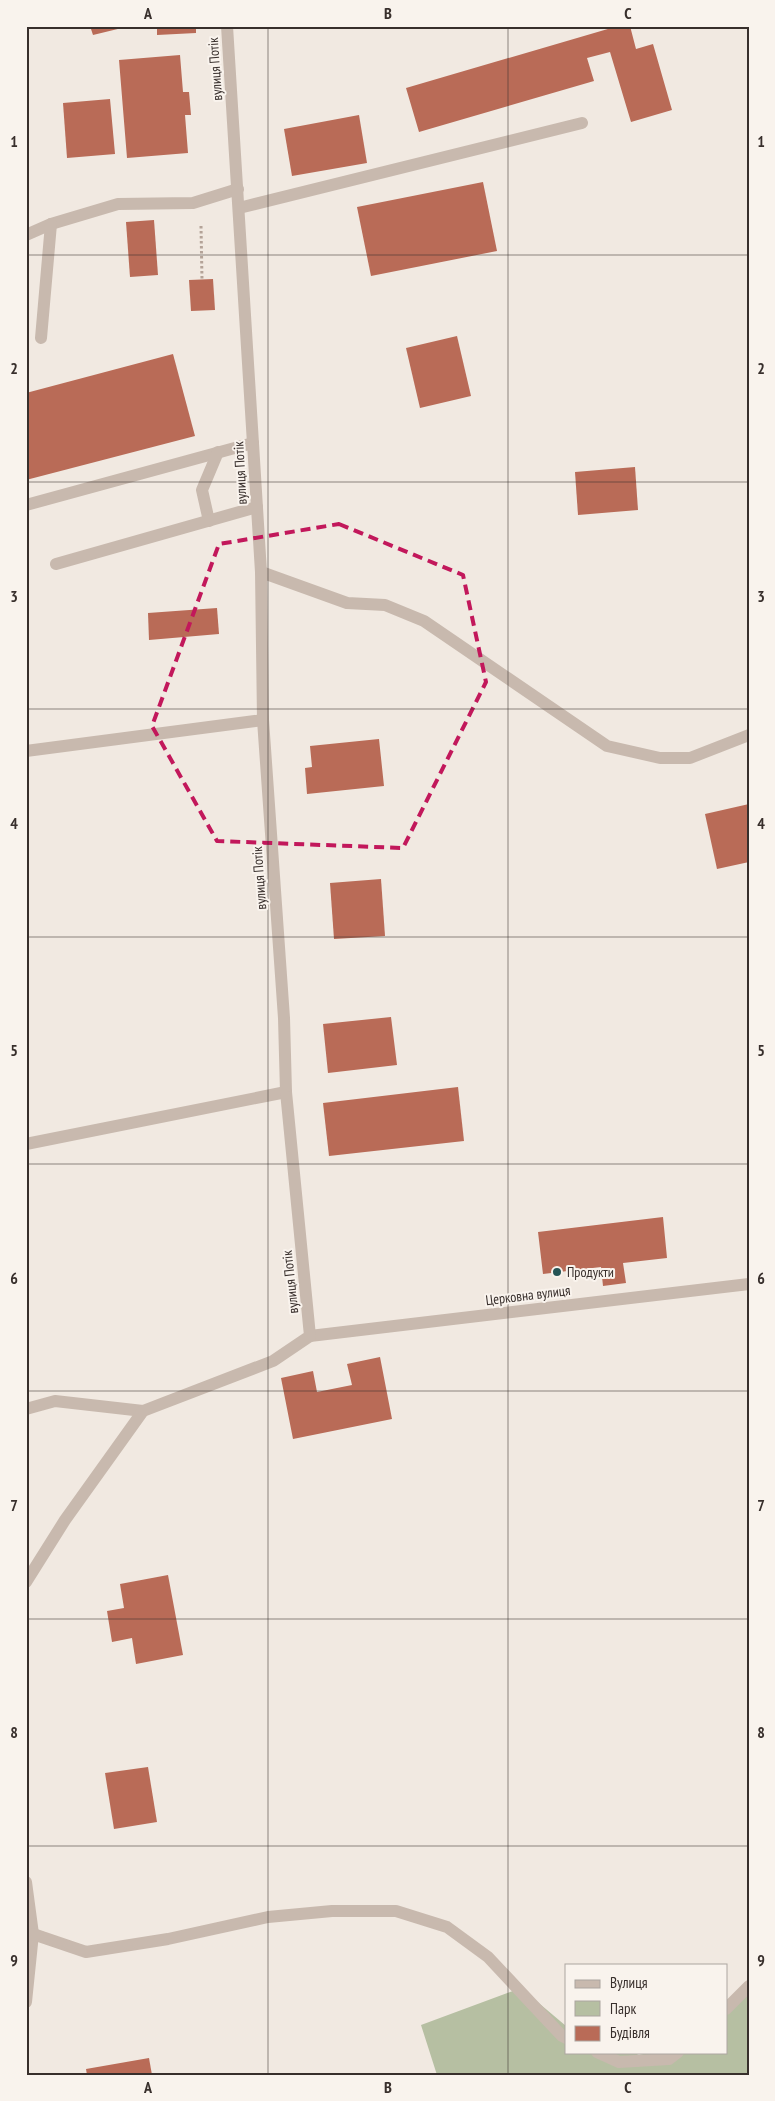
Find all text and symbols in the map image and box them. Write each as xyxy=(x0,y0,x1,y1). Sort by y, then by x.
text: A xyxy=(143,3,153,23)
text: B xyxy=(384,3,392,23)
text: C xyxy=(624,3,632,23)
street label: вулиця Потік xyxy=(204,36,226,101)
text: 1 xyxy=(10,131,18,151)
text: 1 xyxy=(757,131,765,151)
text: 2 xyxy=(10,358,18,378)
text: 2 xyxy=(757,358,765,378)
street label: вулиця Потік xyxy=(229,440,251,505)
text: 3 xyxy=(10,586,18,606)
text: 3 xyxy=(757,586,765,606)
text: 4 xyxy=(10,813,18,833)
text: 4 xyxy=(757,813,765,833)
street label: вулиця Потік xyxy=(248,845,270,910)
text: 5 xyxy=(10,1040,18,1060)
text: 5 xyxy=(757,1040,765,1060)
street label: вулиця Потік xyxy=(278,1249,302,1314)
place label: Продукти xyxy=(567,1263,614,1281)
marker: Продукти xyxy=(551,1266,563,1278)
text: 6 xyxy=(10,1268,18,1288)
text: 6 xyxy=(757,1268,765,1288)
street label: Церковна вулиця xyxy=(485,1281,571,1309)
text: 7 xyxy=(10,1495,18,1515)
text: 7 xyxy=(757,1495,765,1515)
text: 8 xyxy=(10,1722,18,1742)
text: 8 xyxy=(757,1722,765,1742)
text: 9 xyxy=(10,1950,18,1970)
text: 9 xyxy=(757,1950,765,1970)
legend xyxy=(565,1964,728,2054)
text: Вулиця xyxy=(610,1973,648,1992)
text: Парк xyxy=(610,1999,636,2018)
text: Будівля xyxy=(610,2023,650,2042)
text: A xyxy=(143,2077,153,2097)
text: B xyxy=(384,2077,392,2097)
text: C xyxy=(624,2077,632,2097)

